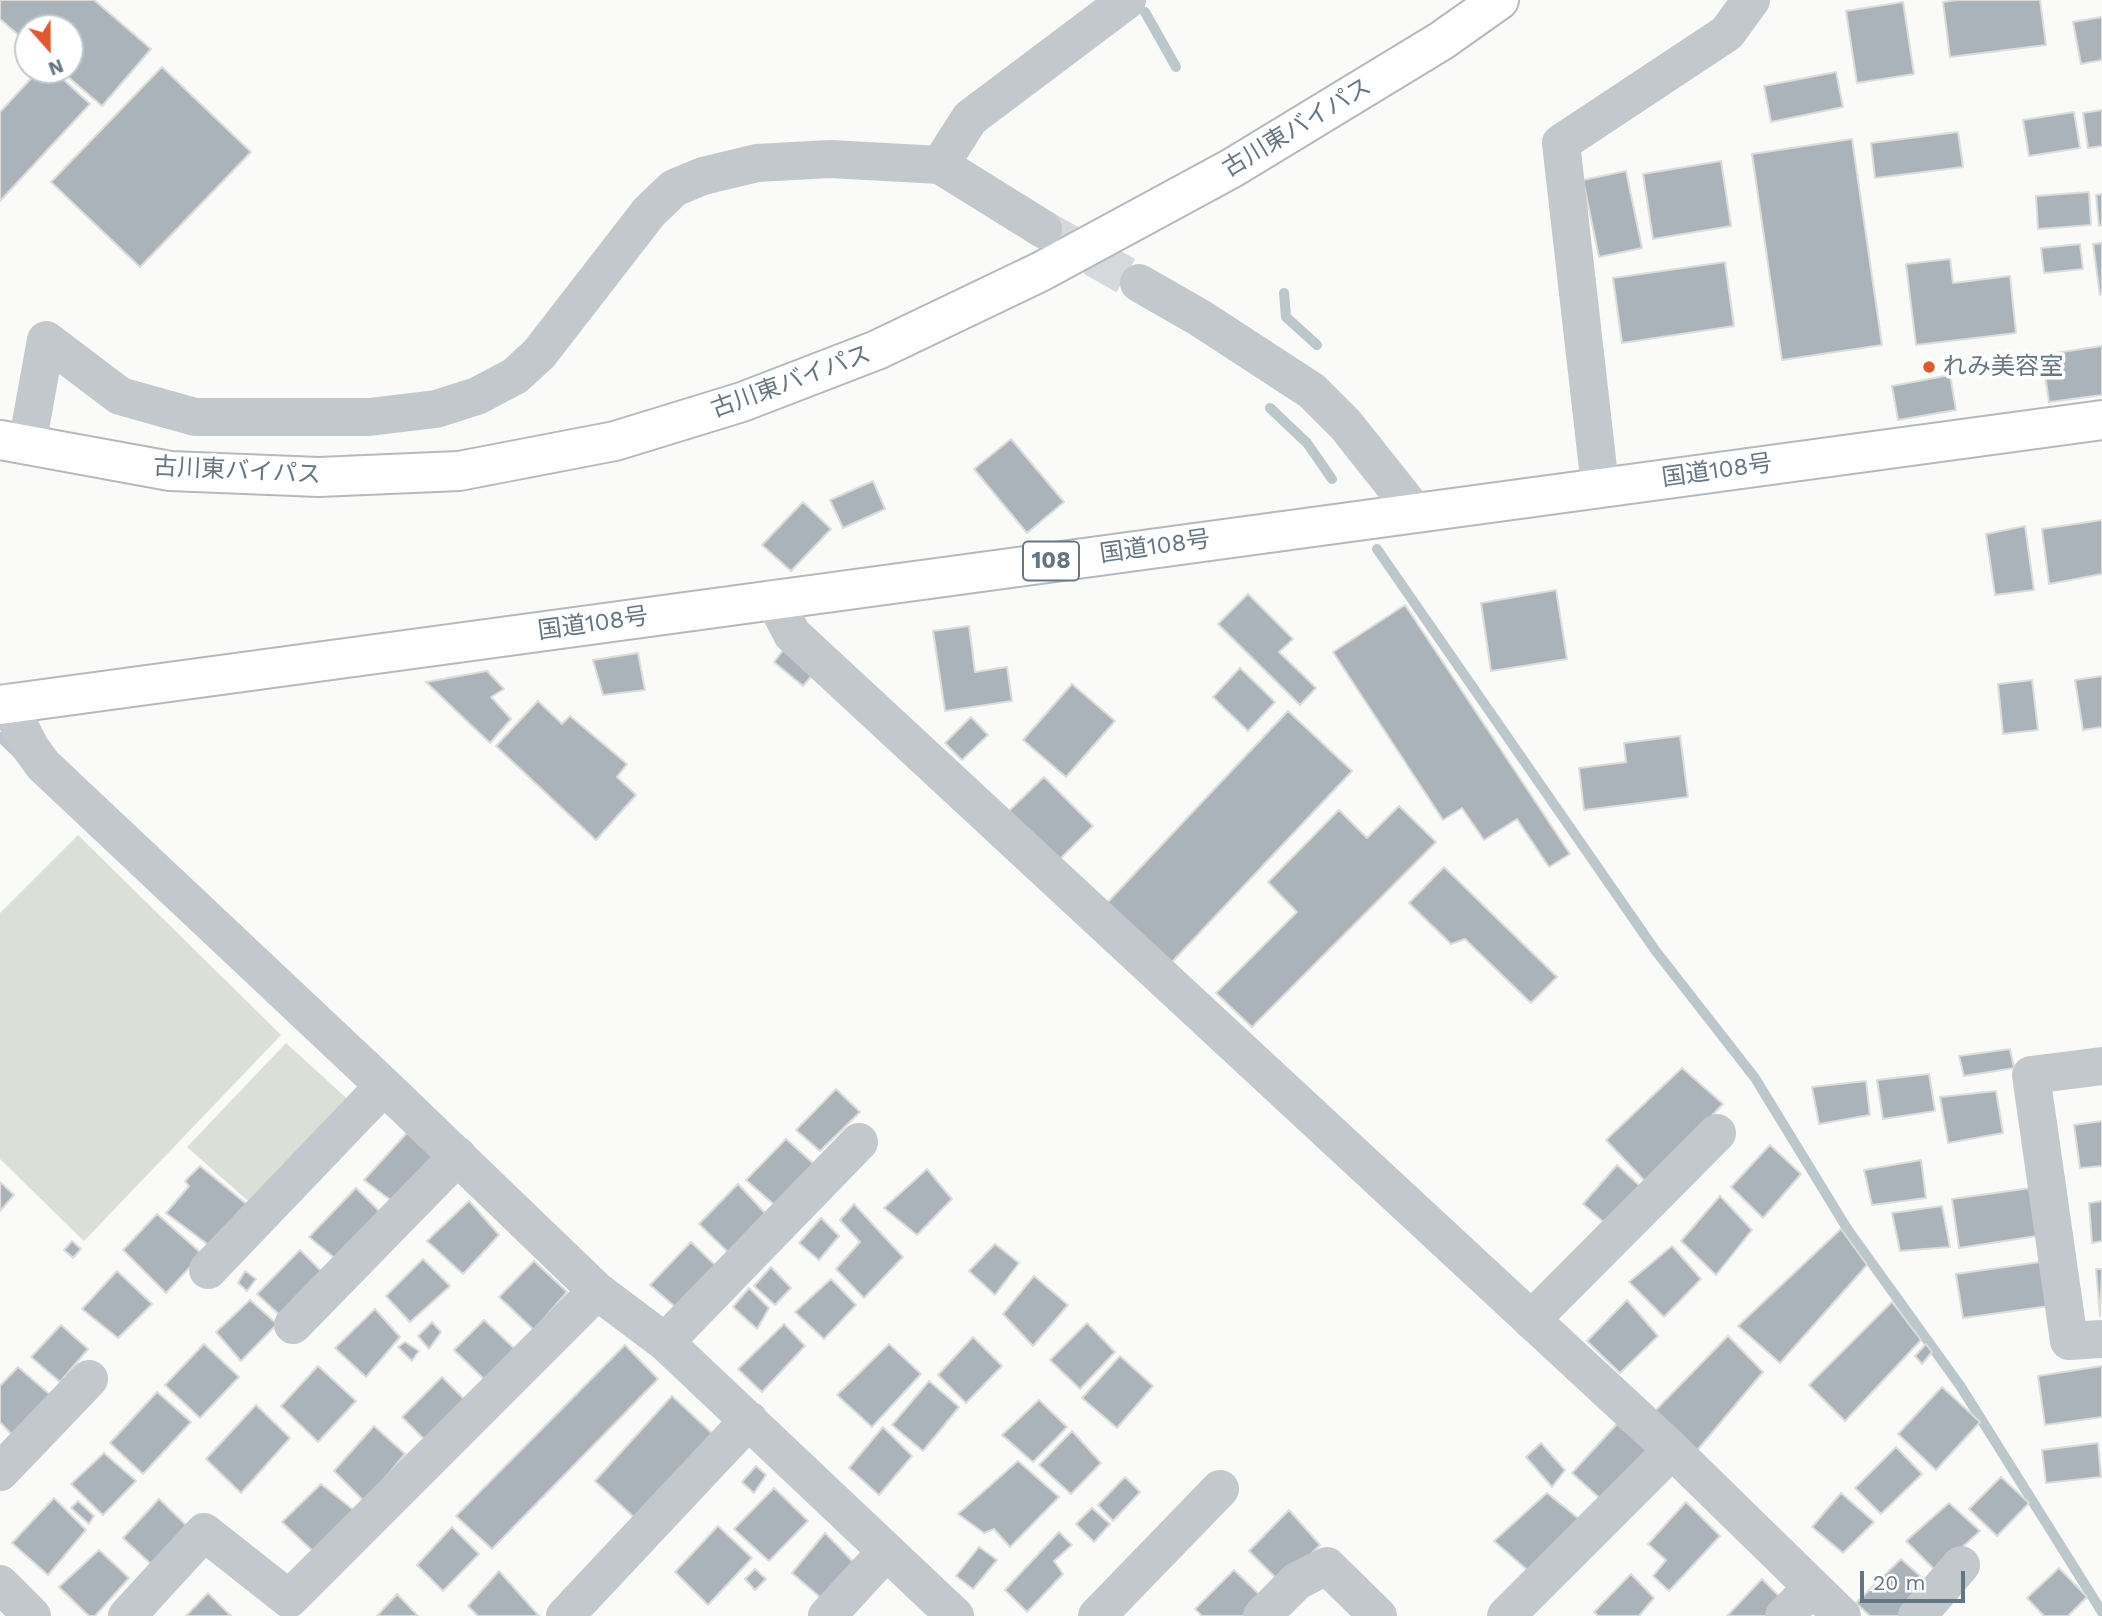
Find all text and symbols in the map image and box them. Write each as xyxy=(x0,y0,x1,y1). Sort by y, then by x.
north arrow xyxy=(14,14,84,84)
text: N xyxy=(45,54,67,80)
street label: 古川東バイパス xyxy=(1218,72,1376,184)
street label: 古川東バイパス xyxy=(707,340,875,424)
place label: れみ美容室 xyxy=(1943,353,2063,381)
marker: れみ美容室 xyxy=(1921,359,1937,375)
street label: 国道108号 xyxy=(1660,449,1774,493)
street label: 古川東バイパス xyxy=(152,452,322,490)
street label: 国道108号 xyxy=(1098,525,1212,569)
road number: 108 xyxy=(1023,541,1079,580)
street label: 国道108号 xyxy=(536,602,650,646)
scale bar xyxy=(1864,1556,1969,1600)
text: 20 m xyxy=(1873,1570,1925,1595)

